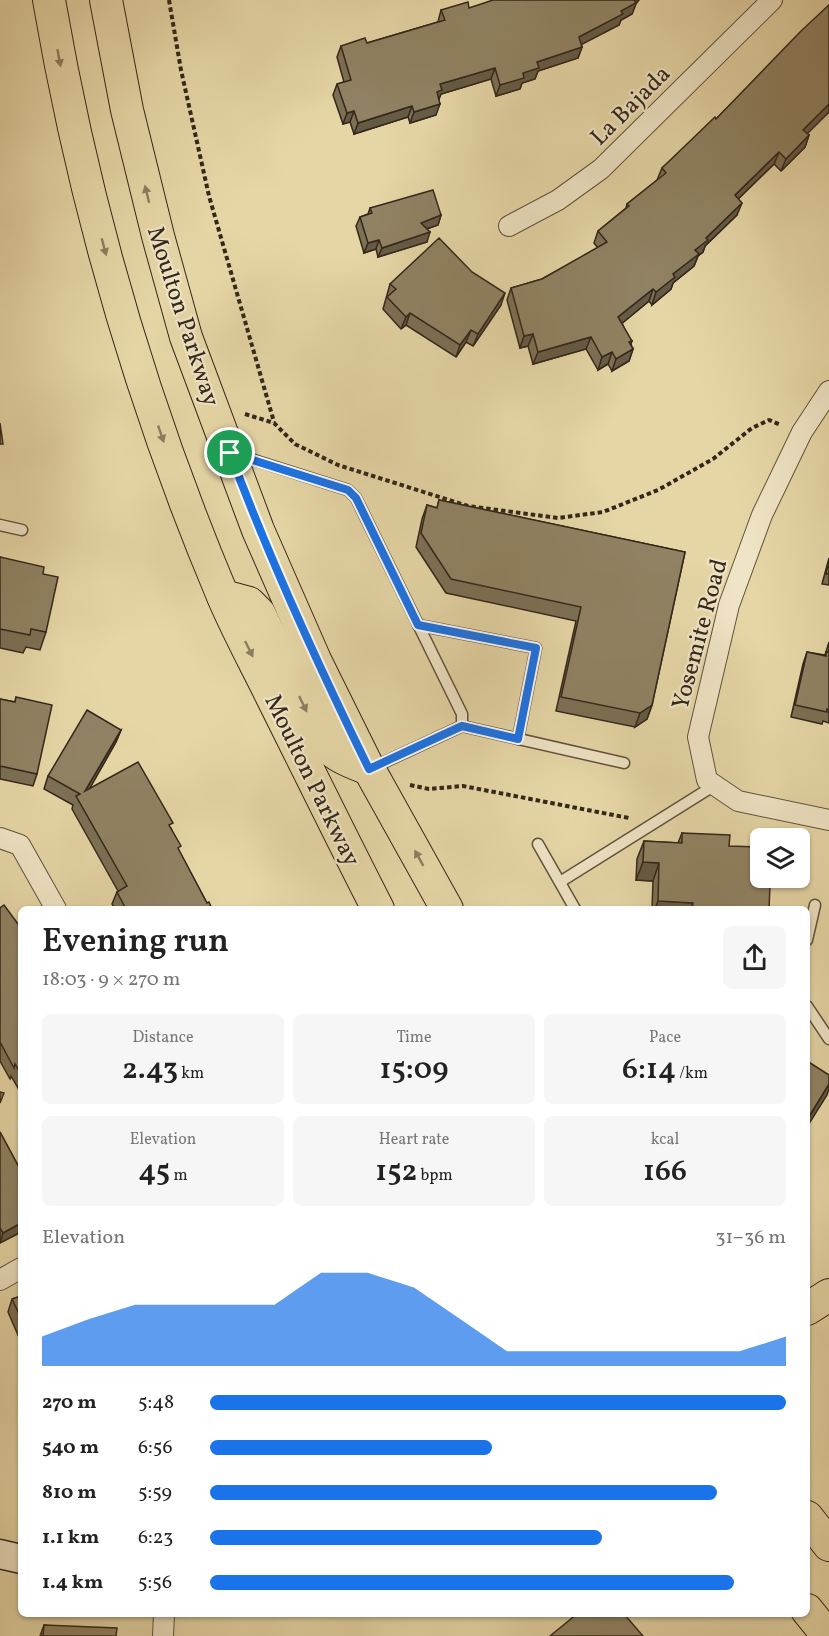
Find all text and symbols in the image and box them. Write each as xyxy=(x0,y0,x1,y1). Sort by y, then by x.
one-way arrow xyxy=(55,48,64,67)
street label: La Bajada xyxy=(584,59,679,154)
one-way arrow xyxy=(142,184,152,203)
street label: Moulton Parkway xyxy=(137,222,227,411)
one-way arrow xyxy=(99,238,109,257)
one-way arrow xyxy=(157,425,166,443)
pin xyxy=(204,427,255,478)
icon: arrive xyxy=(213,436,246,469)
street label: Yosemite Road xyxy=(665,556,737,713)
one-way arrow xyxy=(244,640,253,657)
street label: Moulton Parkway xyxy=(255,689,368,872)
one-way arrow xyxy=(298,696,307,713)
map controls xyxy=(750,828,810,888)
button: layers xyxy=(750,828,810,888)
one-way arrow xyxy=(414,849,424,866)
text: Evening run xyxy=(42,920,229,966)
button: share xyxy=(723,926,786,989)
text: 18:03 · 9 × 270 m xyxy=(42,966,181,994)
text: Distance xyxy=(132,1027,194,1049)
text: Time xyxy=(396,1027,432,1049)
text: Pace xyxy=(649,1027,681,1049)
text: 2.43 xyxy=(122,1049,178,1091)
text: 15:09 xyxy=(380,1049,448,1091)
text: 6:14 xyxy=(622,1049,676,1091)
text: km xyxy=(178,1063,204,1085)
text: /km xyxy=(676,1063,708,1085)
text: Elevation xyxy=(130,1129,196,1151)
text: Heart rate xyxy=(379,1129,449,1151)
text: kcal xyxy=(651,1129,679,1151)
text: 45 xyxy=(138,1151,170,1193)
text: 152 xyxy=(375,1151,417,1193)
text: 166 xyxy=(643,1151,687,1193)
text: m xyxy=(170,1165,188,1187)
text: bpm xyxy=(417,1165,453,1187)
text: Elevation xyxy=(42,1224,125,1252)
text: 31–36 m xyxy=(715,1224,786,1252)
text: 270 m xyxy=(42,1389,97,1417)
text: 5:48 xyxy=(138,1389,174,1417)
text: 540 m xyxy=(42,1434,99,1462)
text: 6:56 xyxy=(138,1434,173,1462)
text: 810 m xyxy=(42,1479,97,1507)
text: 5:59 xyxy=(138,1479,172,1507)
text: 1.1 km xyxy=(42,1524,99,1552)
text: 6:23 xyxy=(138,1524,173,1552)
text: 1.4 km xyxy=(42,1569,103,1597)
text: 5:56 xyxy=(138,1569,172,1597)

